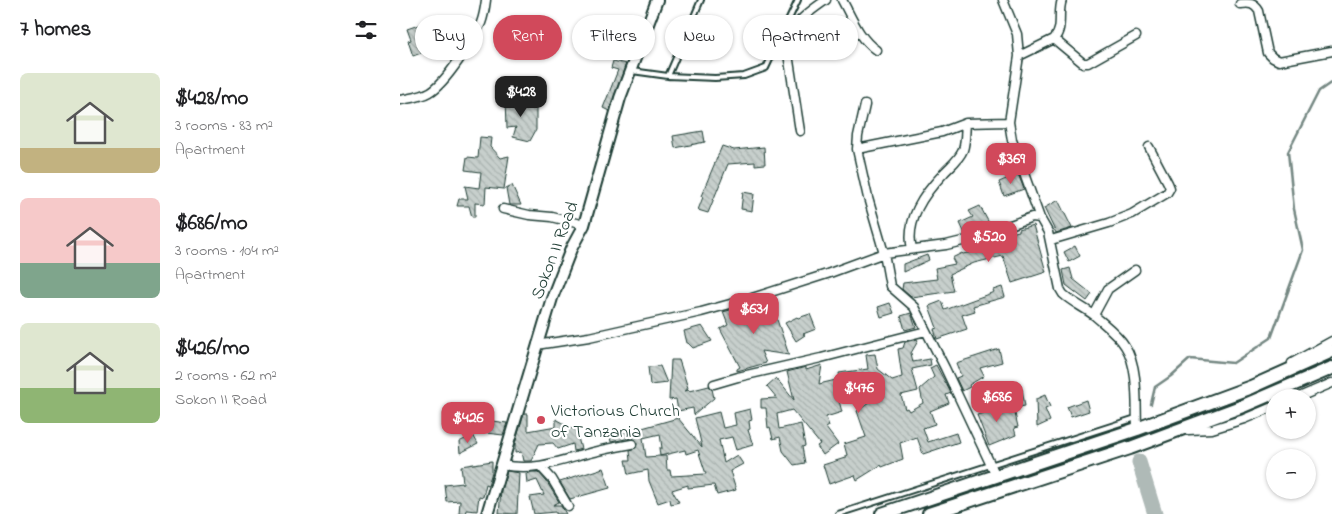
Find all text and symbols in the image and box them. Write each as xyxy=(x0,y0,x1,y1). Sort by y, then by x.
text: 7 homes xyxy=(20,15,91,45)
chip: Buy xyxy=(415,15,483,60)
chip: Rent xyxy=(493,15,562,60)
chip: Filters xyxy=(572,15,655,60)
chip: New xyxy=(665,15,733,60)
chip: Apartment xyxy=(743,15,858,60)
icon: filters xyxy=(352,16,380,44)
pin: $428 xyxy=(491,76,551,118)
text: $428 xyxy=(506,80,536,104)
text: $428/mo xyxy=(175,84,248,114)
icon: home xyxy=(60,93,120,153)
text: 3 rooms · 83 m² xyxy=(175,114,273,138)
text: Apartment xyxy=(175,138,245,162)
pin: $369 xyxy=(981,142,1041,185)
text: $369 xyxy=(997,147,1025,171)
street label: Sokon II Road xyxy=(525,198,586,304)
text: $686/mo xyxy=(175,209,248,239)
icon: home xyxy=(60,218,120,278)
pin: $520 xyxy=(959,220,1019,263)
text: $520 xyxy=(972,225,1006,249)
text: 3 rooms · 104 m² xyxy=(175,239,279,263)
text: Apartment xyxy=(175,263,245,287)
pin: $631 xyxy=(724,292,784,335)
text: $631 xyxy=(740,297,768,321)
text: $426/mo xyxy=(175,334,250,364)
icon: home xyxy=(60,343,120,403)
text: 2 rooms · 62 m² xyxy=(175,364,277,388)
pin: $476 xyxy=(829,372,889,414)
text: $476 xyxy=(844,376,874,400)
pin: $686 xyxy=(967,380,1027,423)
text: $686 xyxy=(982,385,1012,409)
text: Sokon II Road xyxy=(175,388,267,412)
map controls xyxy=(1266,389,1316,499)
button: + xyxy=(1266,389,1316,439)
place label: Victorious Church of Tanzania xyxy=(550,399,680,446)
pin: $426 xyxy=(438,402,498,444)
text: $426 xyxy=(452,406,484,430)
marker: Victorious Church of Tanzania xyxy=(535,414,547,426)
button: − xyxy=(1266,449,1316,499)

